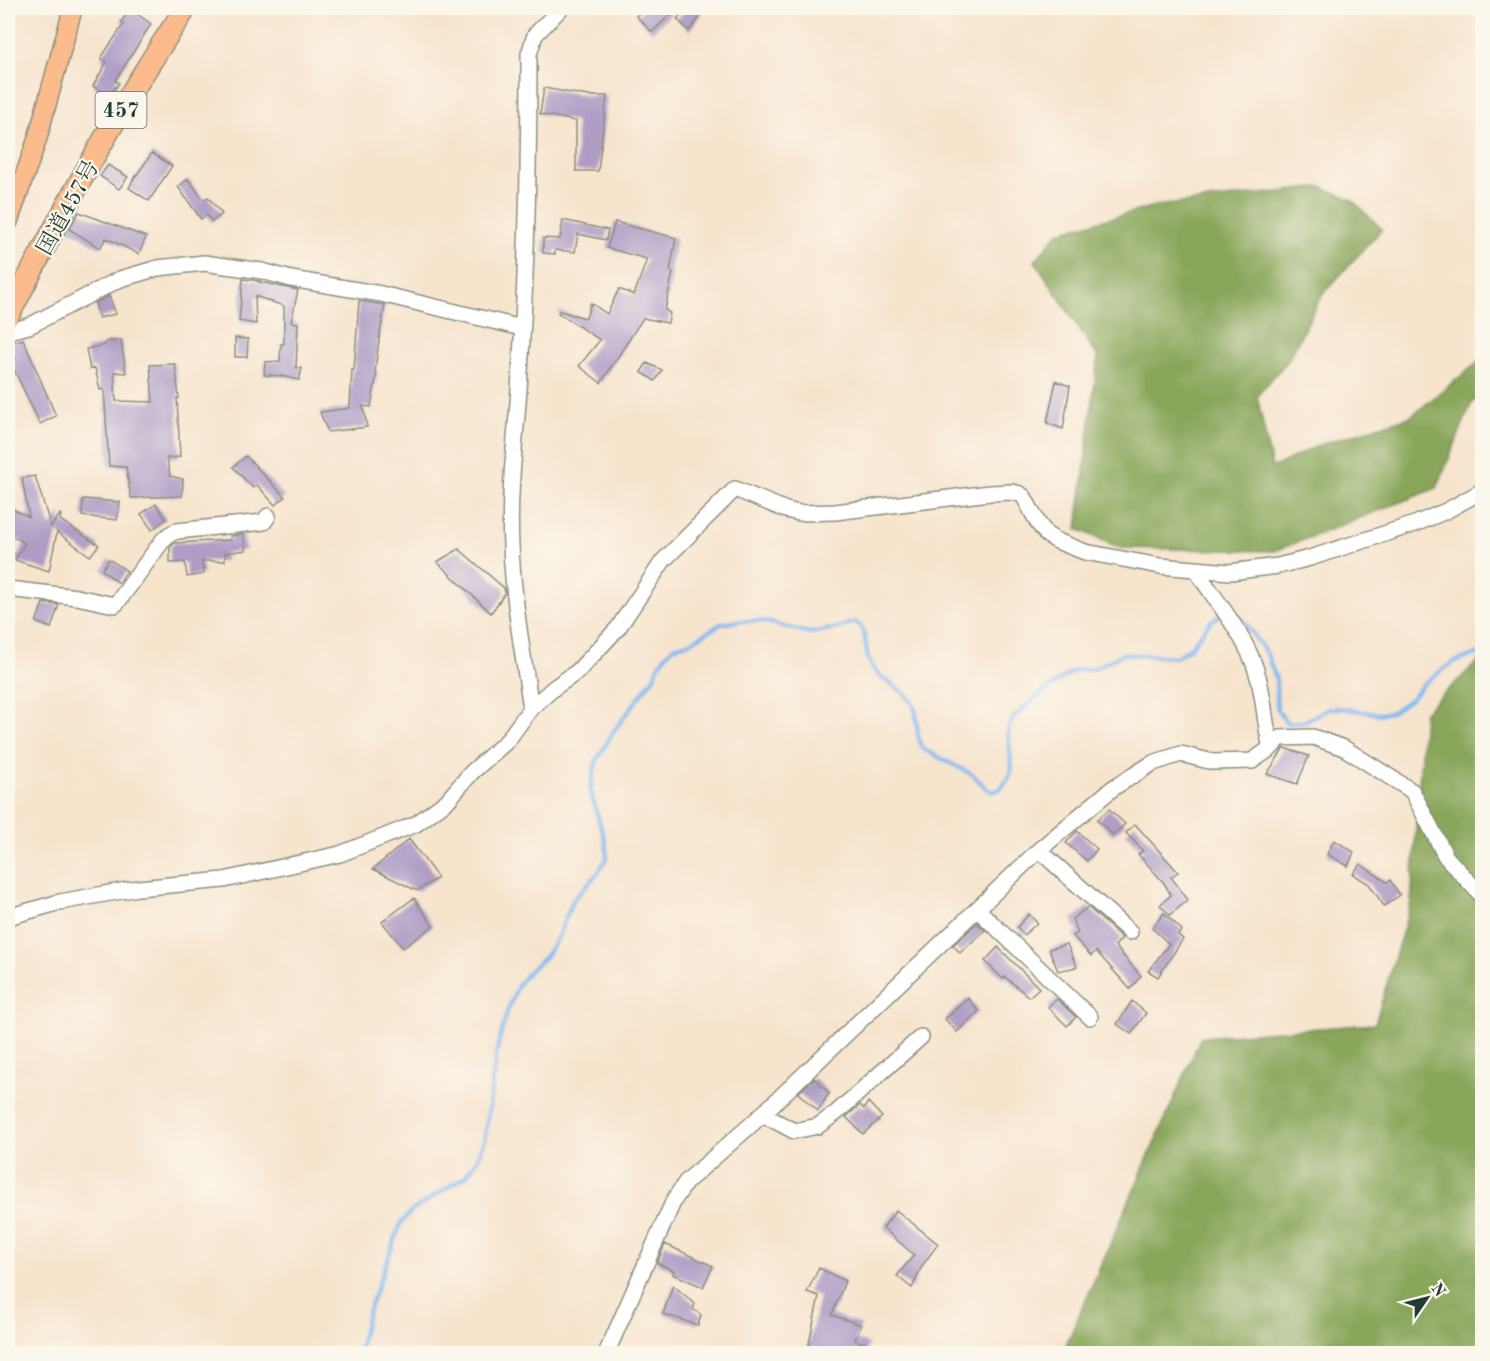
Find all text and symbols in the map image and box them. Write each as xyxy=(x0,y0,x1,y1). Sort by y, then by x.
road number: 457 xyxy=(96,92,146,128)
street label: 国道457号 xyxy=(32,156,104,259)
north arrow xyxy=(1397,1268,1457,1328)
text: N xyxy=(1428,1281,1448,1301)

